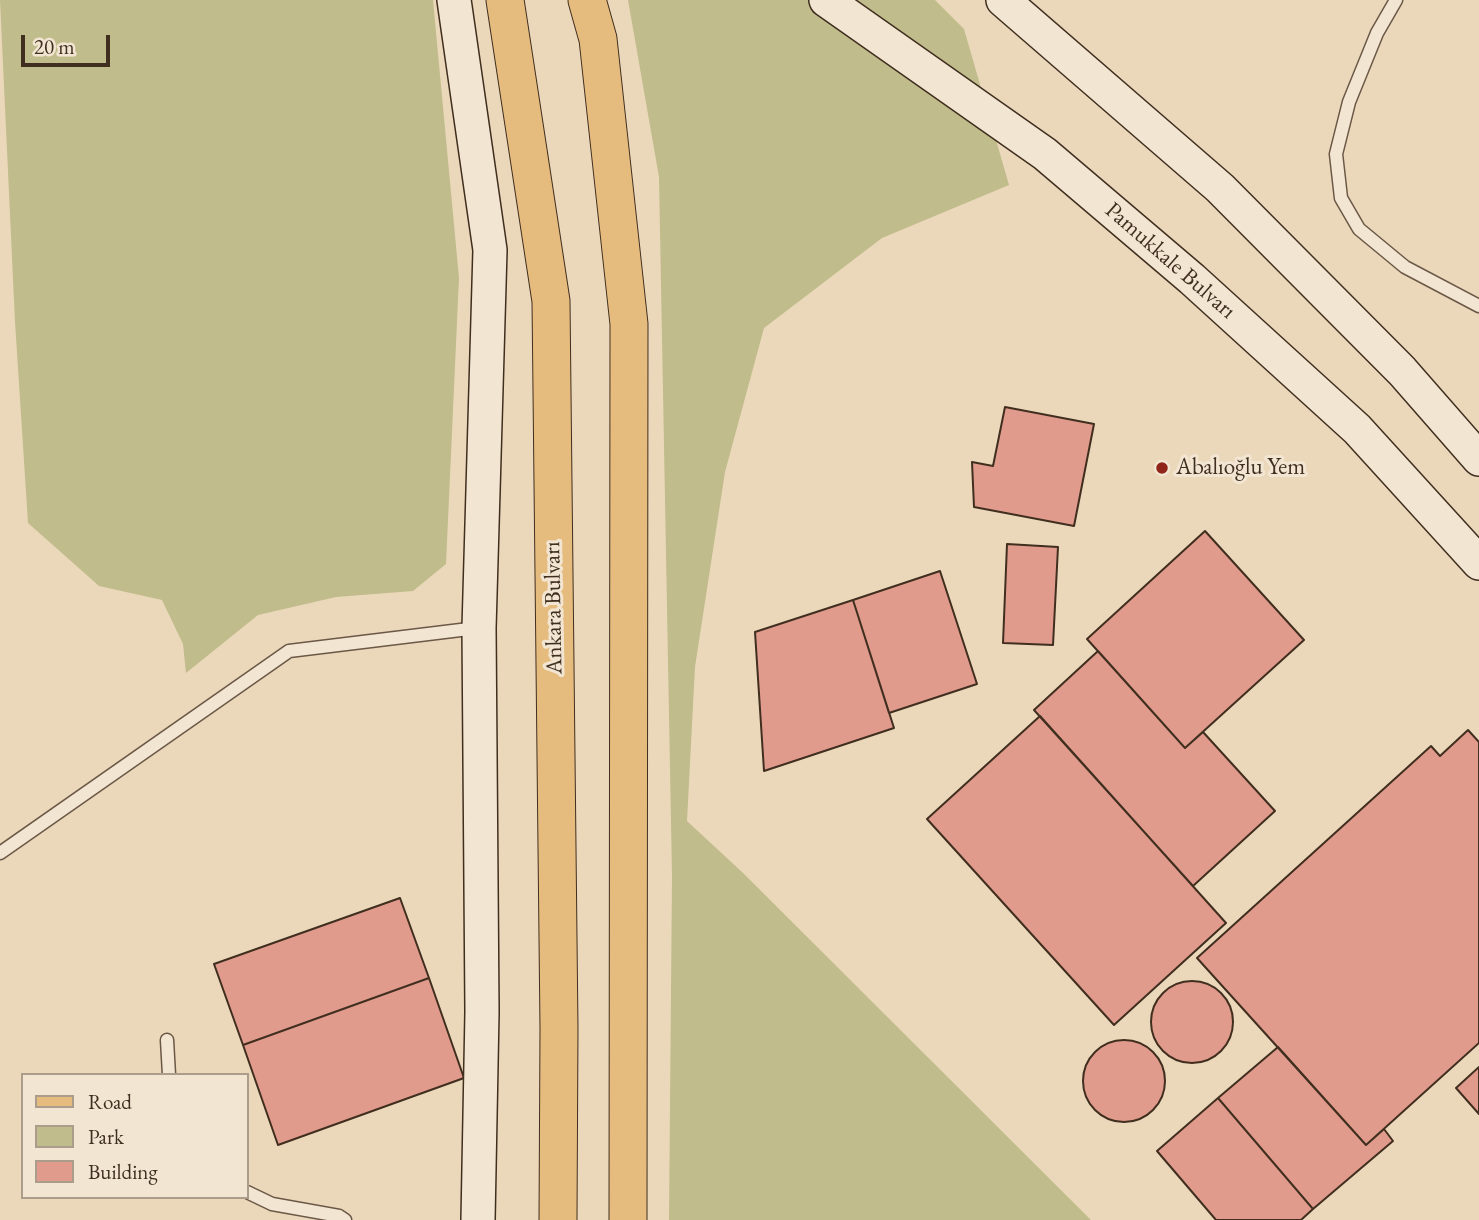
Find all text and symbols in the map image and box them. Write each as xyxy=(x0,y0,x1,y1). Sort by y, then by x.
scale bar xyxy=(24,21,114,65)
text: 20 m xyxy=(34,33,75,60)
street label: Pamukkale Bulvarı xyxy=(1099,197,1241,325)
place label: Abalıoğlu Yem xyxy=(1176,454,1305,482)
marker: Abalıoğlu Yem xyxy=(1154,460,1170,476)
street label: Ankara Bulvarı xyxy=(539,541,569,675)
legend xyxy=(21,1073,248,1199)
text: Road xyxy=(88,1088,132,1115)
text: Park xyxy=(88,1123,124,1150)
text: Building xyxy=(88,1158,158,1185)

